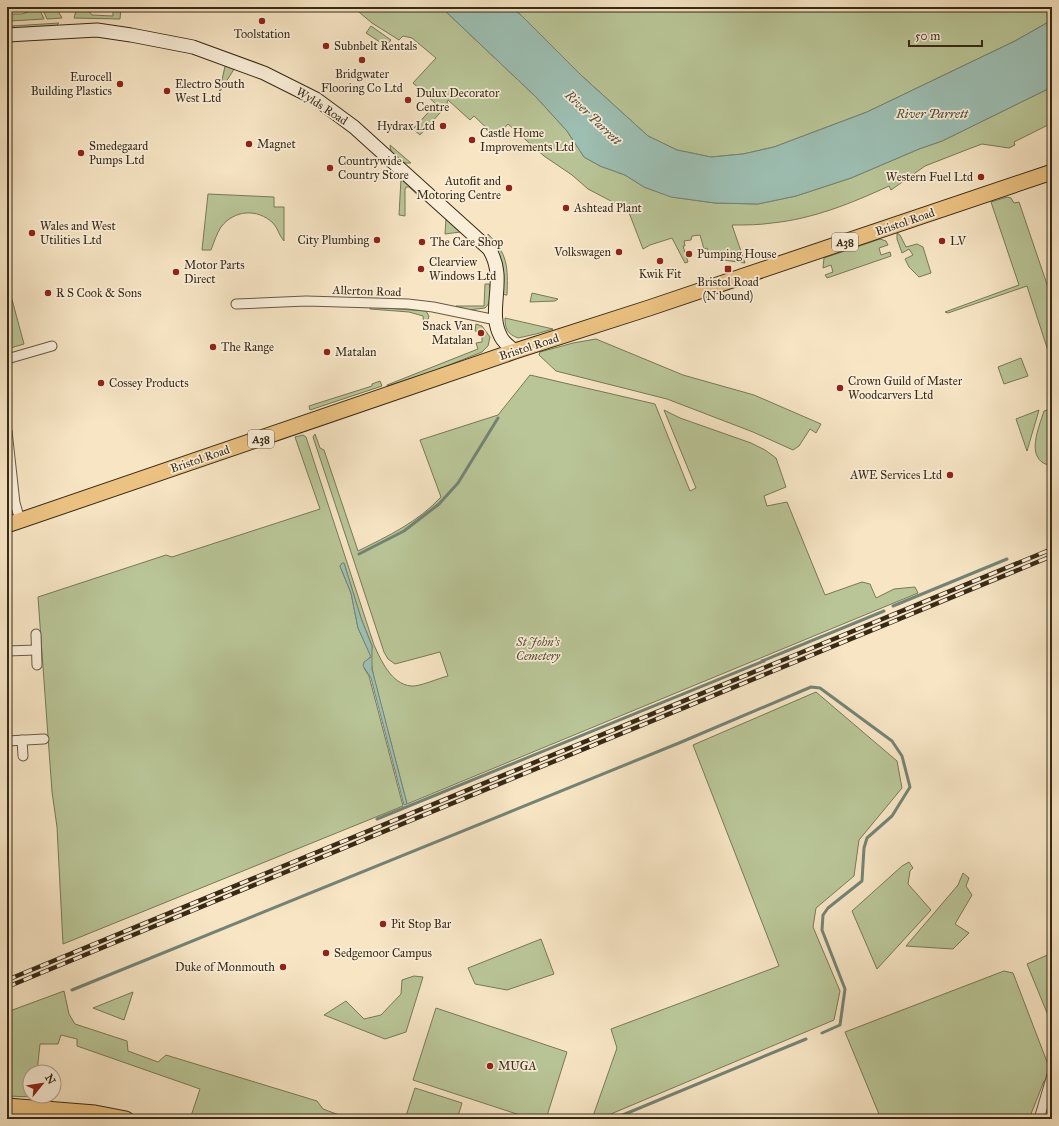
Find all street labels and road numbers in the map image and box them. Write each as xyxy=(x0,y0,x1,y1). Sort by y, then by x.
street label: Wylds Road xyxy=(294,84,350,128)
street label: Bristol Road xyxy=(873,205,937,239)
road number: A38 xyxy=(832,233,858,251)
street label: Allerton Road xyxy=(331,283,402,299)
street label: Bristol Road xyxy=(497,331,561,363)
road number: A38 xyxy=(248,430,274,448)
street label: Bristol Road xyxy=(168,442,232,476)

